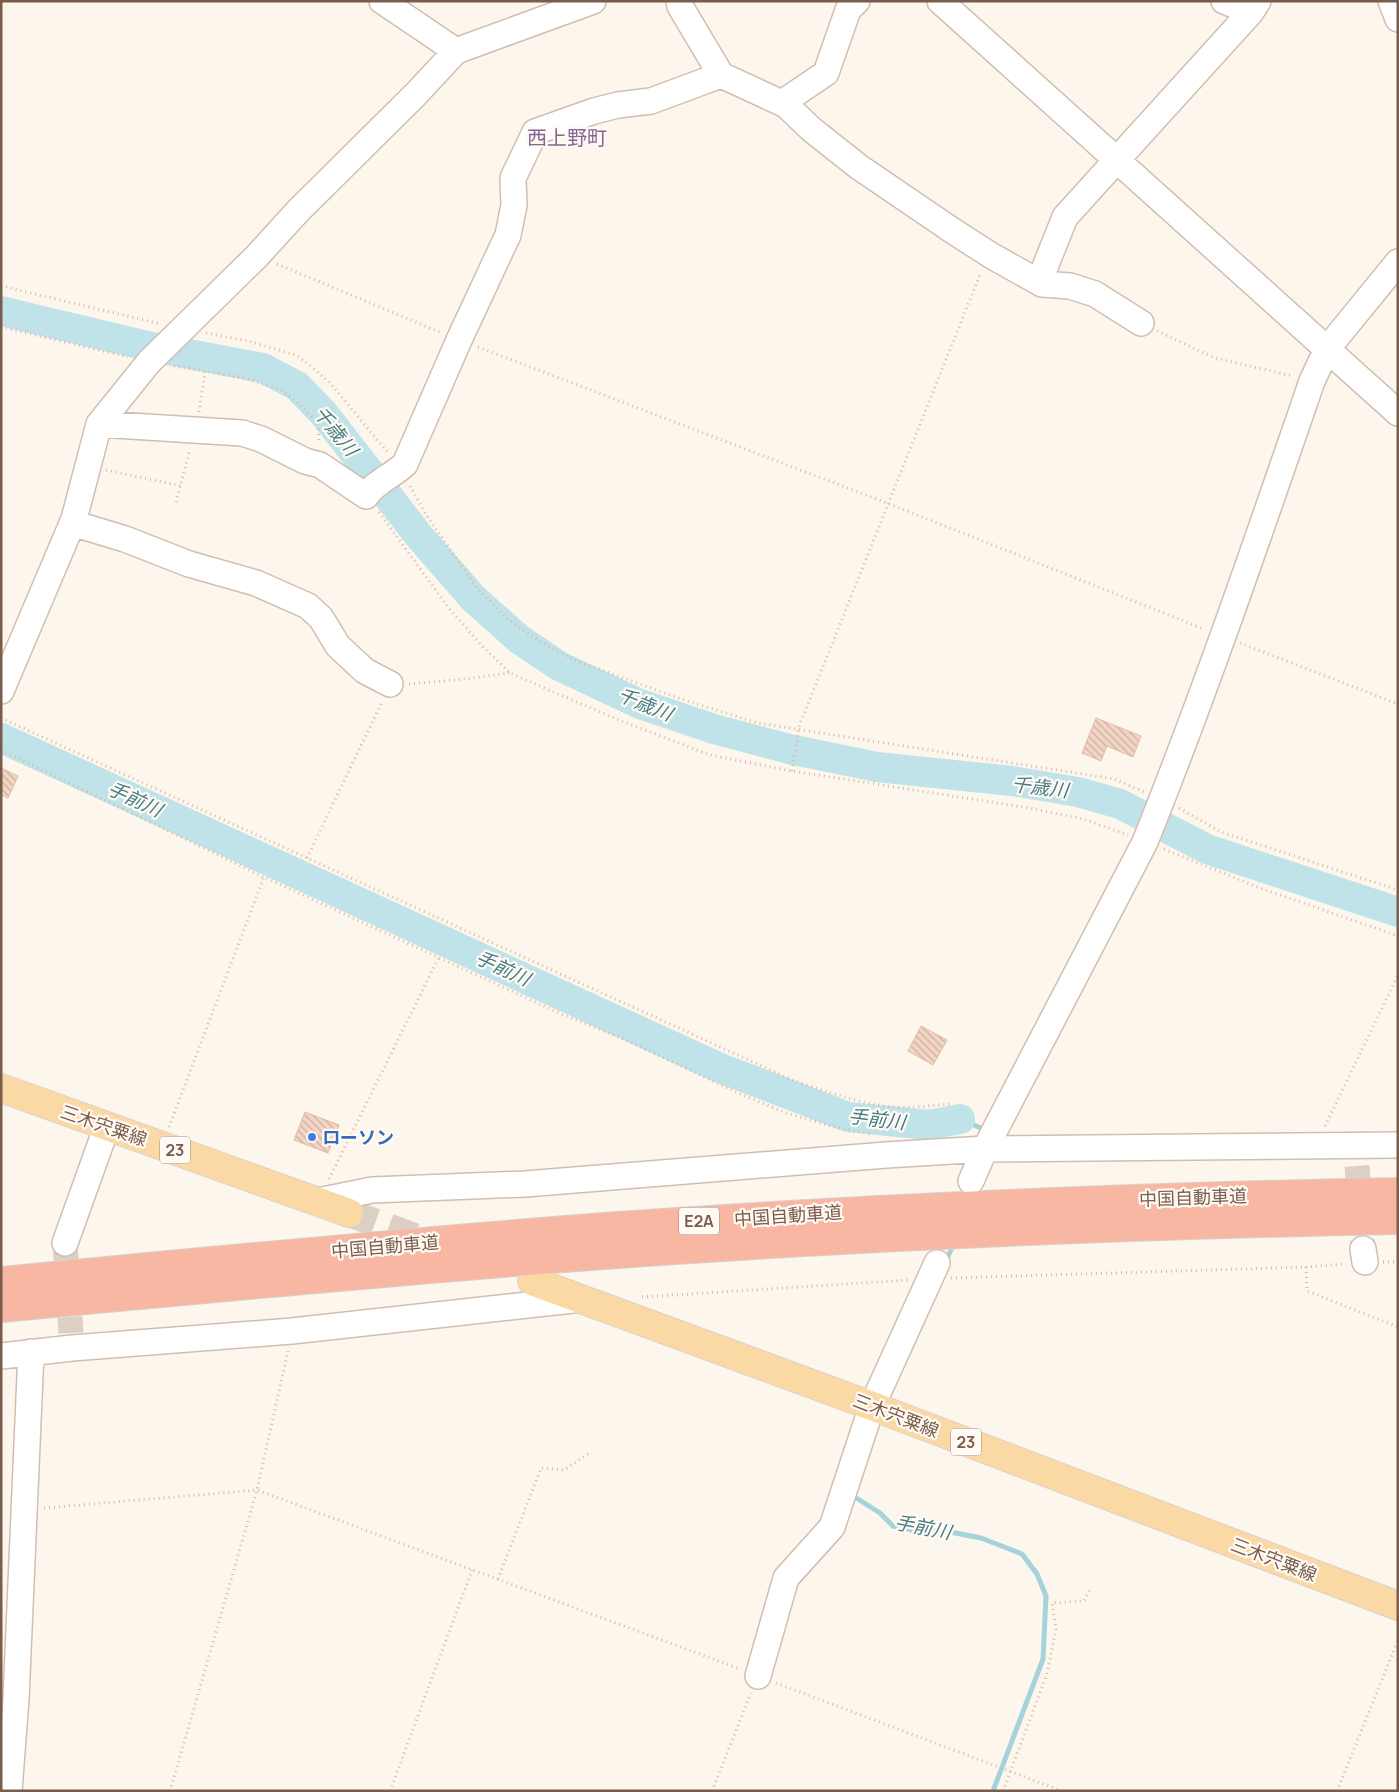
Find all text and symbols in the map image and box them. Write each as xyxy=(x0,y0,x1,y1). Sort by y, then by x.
district label: 西上野町 xyxy=(527,124,607,151)
water label: 千歳川 xyxy=(308,401,365,463)
water label: 千歳川 xyxy=(614,681,678,727)
water label: 千歳川 xyxy=(1010,771,1072,804)
water label: 手前川 xyxy=(104,775,168,824)
water label: 手前川 xyxy=(472,944,536,993)
street label: 三木宍粟線 xyxy=(58,1099,150,1151)
water label: 手前川 xyxy=(847,1103,909,1136)
place label: ローソン xyxy=(322,1125,394,1149)
marker: ローソン xyxy=(306,1131,318,1143)
road number: 23 xyxy=(160,1136,190,1164)
street label: 中国自動車道 xyxy=(1139,1183,1247,1211)
street label: 中国自動車道 xyxy=(733,1199,843,1231)
road number: E2A xyxy=(679,1208,719,1234)
street label: 中国自動車道 xyxy=(330,1229,440,1263)
street label: 三木宍粟線 xyxy=(850,1388,942,1442)
road number: 23 xyxy=(951,1428,981,1455)
water label: 手前川 xyxy=(893,1509,955,1546)
street label: 三木宍粟線 xyxy=(1228,1532,1320,1586)

